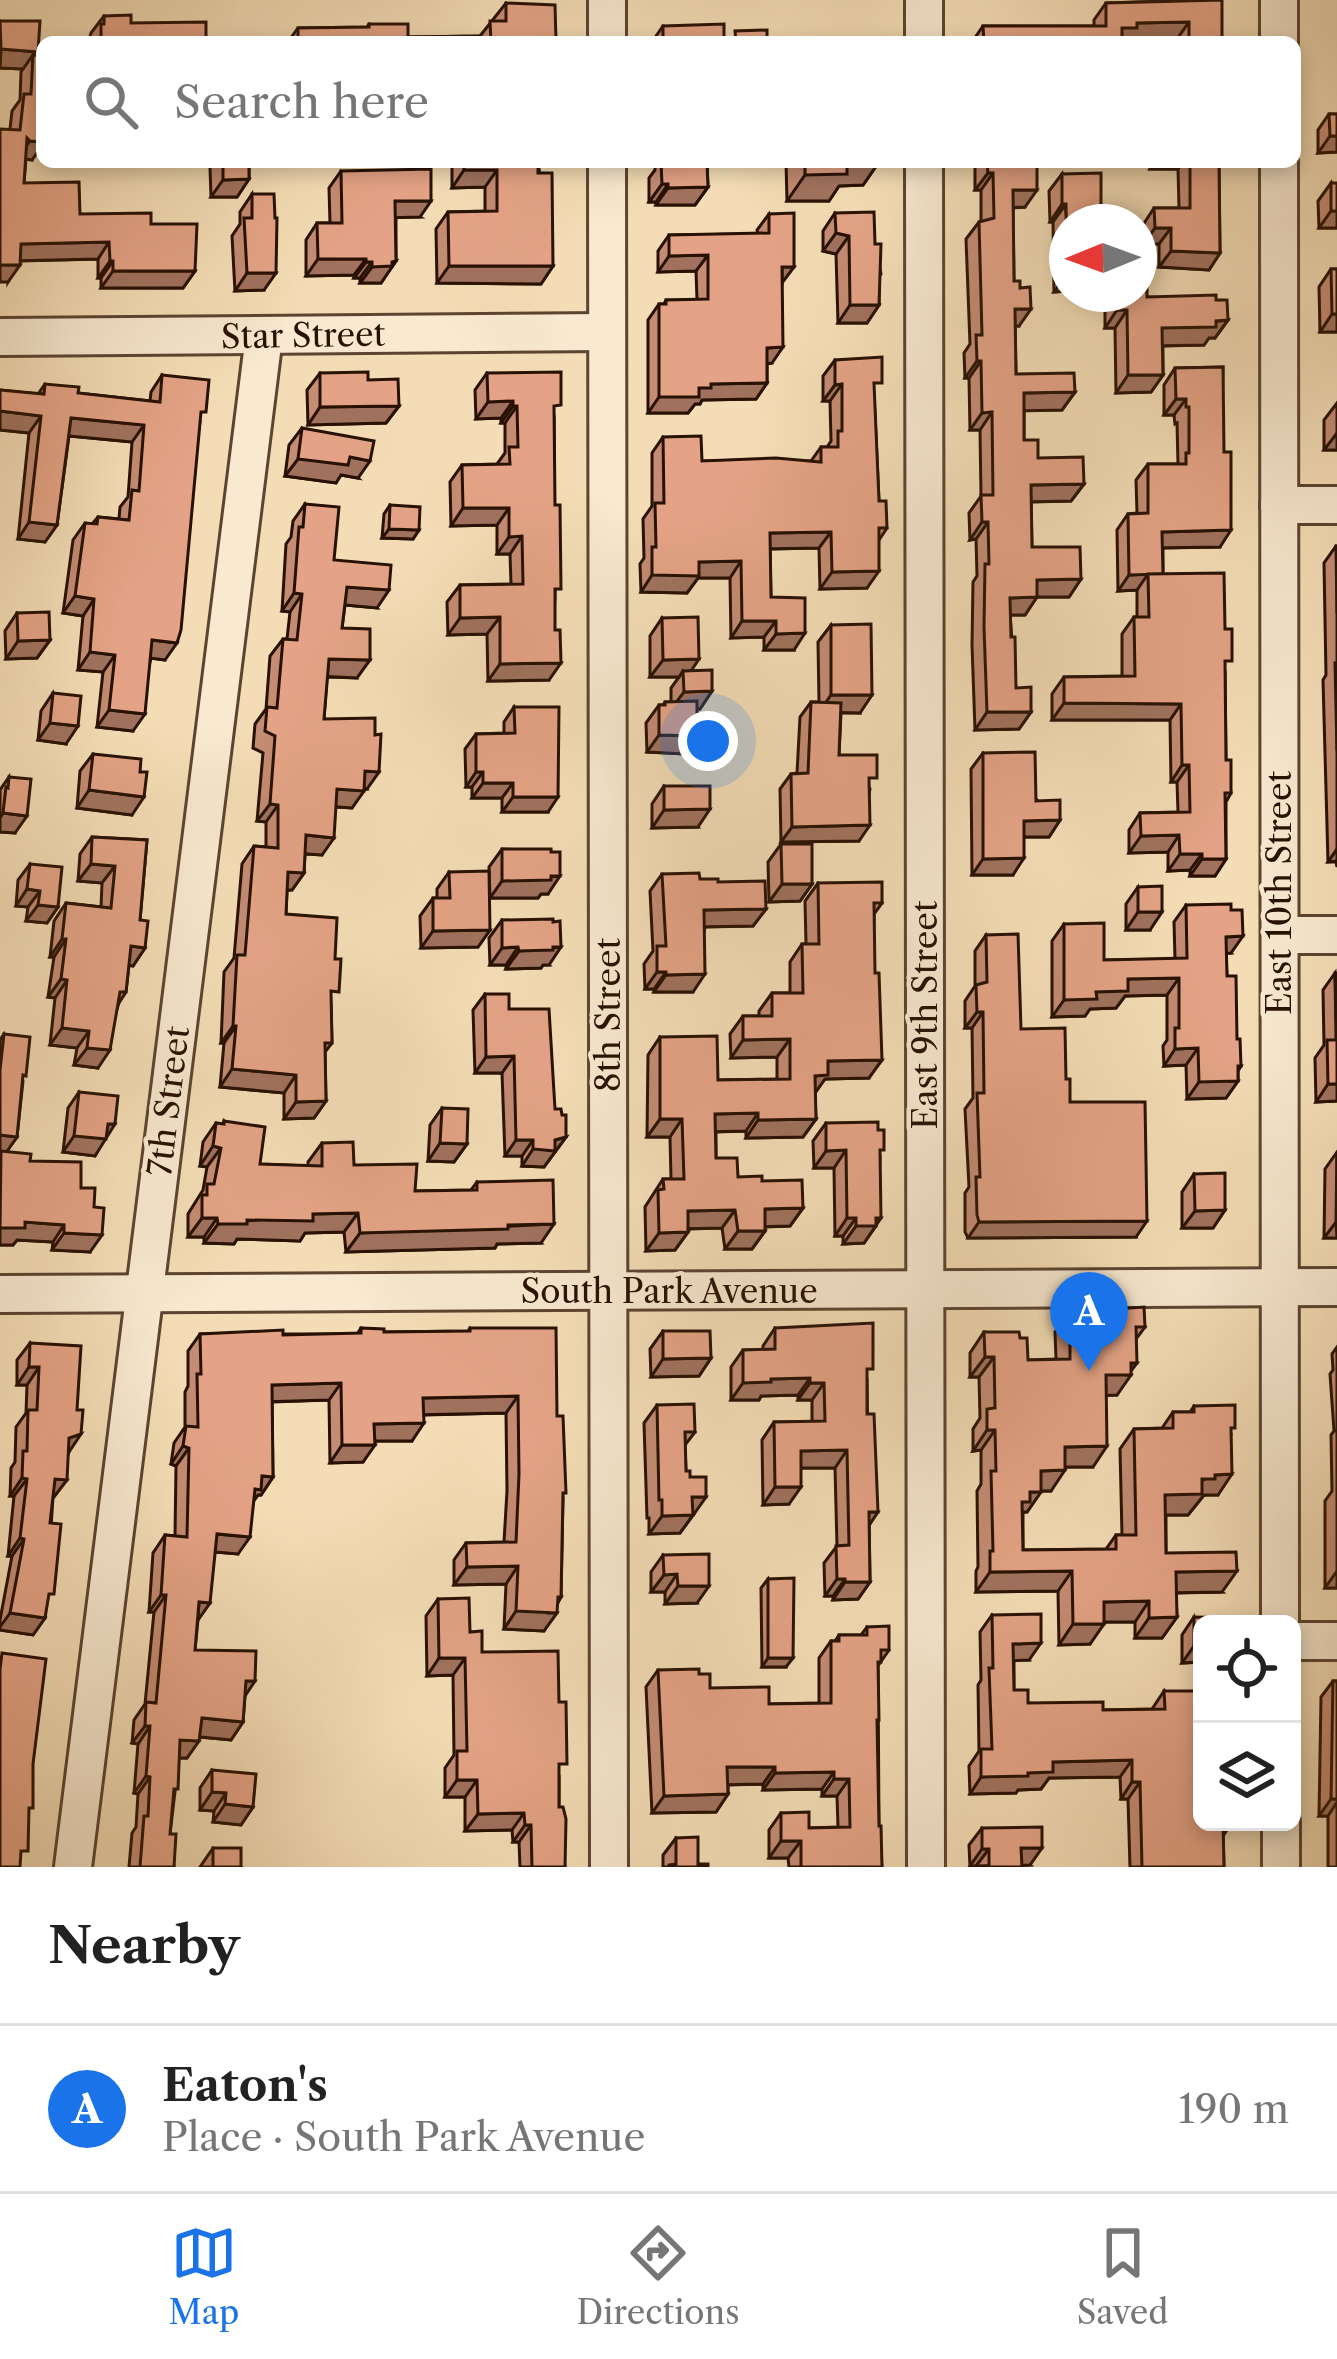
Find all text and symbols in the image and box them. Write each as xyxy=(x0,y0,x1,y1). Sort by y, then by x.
search box xyxy=(36,36,1301,168)
icon: search xyxy=(78,69,144,135)
text: Search here xyxy=(174,74,429,130)
north arrow xyxy=(1049,204,1157,312)
street label: Star Street xyxy=(220,314,386,357)
your location xyxy=(678,711,738,771)
street label: East 10th Street xyxy=(1259,771,1300,1015)
street label: East 9th Street xyxy=(905,900,946,1129)
street label: 8th Street xyxy=(588,938,629,1092)
street label: 7th Street xyxy=(139,1023,198,1178)
street label: South Park Avenue xyxy=(520,1271,818,1312)
pin: A xyxy=(1050,1272,1128,1371)
map controls xyxy=(1193,1615,1301,1831)
button: locate xyxy=(1193,1615,1301,1723)
button: layers xyxy=(1193,1723,1301,1831)
text: Nearby xyxy=(48,1914,240,1976)
text: Eaton's xyxy=(162,2057,328,2113)
text: A xyxy=(72,2085,102,2133)
text: 190 m xyxy=(1178,2085,1289,2133)
text: Place · South Park Avenue xyxy=(162,2113,645,2161)
tab: Map xyxy=(169,2220,239,2333)
tab: Directions xyxy=(577,2220,740,2333)
tab: Saved xyxy=(1077,2220,1168,2333)

